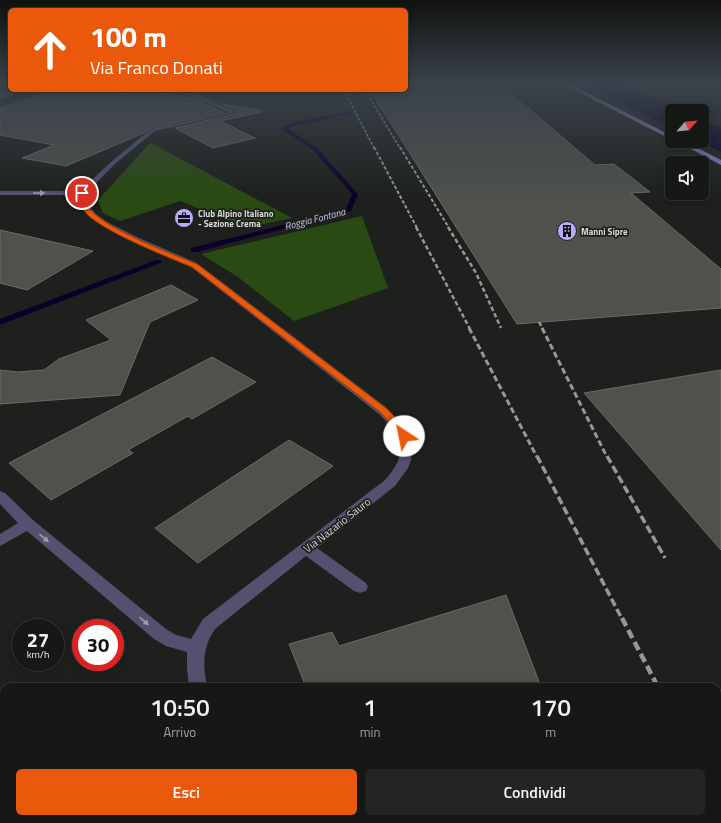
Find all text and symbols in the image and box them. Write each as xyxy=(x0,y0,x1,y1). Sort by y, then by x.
text: 100 m xyxy=(90,15,167,58)
icon: ahead xyxy=(24,24,76,76)
text: Via Franco Donati xyxy=(90,54,223,81)
north arrow xyxy=(665,104,709,148)
map controls xyxy=(665,104,709,200)
button: sound xyxy=(665,156,709,200)
pin xyxy=(65,176,99,210)
icon: arrive xyxy=(71,182,93,204)
one-way arrow xyxy=(33,190,46,196)
water label: Roggia Fontana xyxy=(283,204,348,234)
office icon: Club Alpino Italiano - Sezione Crema xyxy=(173,207,195,229)
place label: Club Alpino Italiano - Sezione Crema xyxy=(198,207,274,230)
building icon: Manni Sipre xyxy=(556,220,578,242)
place label: Manni Sipre xyxy=(581,225,628,238)
position arrow xyxy=(383,415,425,457)
street label: Via Nazario Sauro xyxy=(300,494,374,556)
one-way arrow xyxy=(38,533,49,542)
one-way arrow xyxy=(138,616,149,625)
speed limit sign: 30 xyxy=(72,619,124,671)
text: 27 xyxy=(27,624,49,655)
text: km/h xyxy=(27,647,49,662)
text: 10:50 xyxy=(150,689,210,725)
text: 1 xyxy=(363,689,377,725)
text: 170 xyxy=(531,689,571,725)
text: Arrivo xyxy=(164,722,196,742)
text: min xyxy=(360,722,380,742)
text: m xyxy=(545,722,556,742)
button: Esci xyxy=(16,769,357,815)
button: Condividi xyxy=(365,769,705,815)

